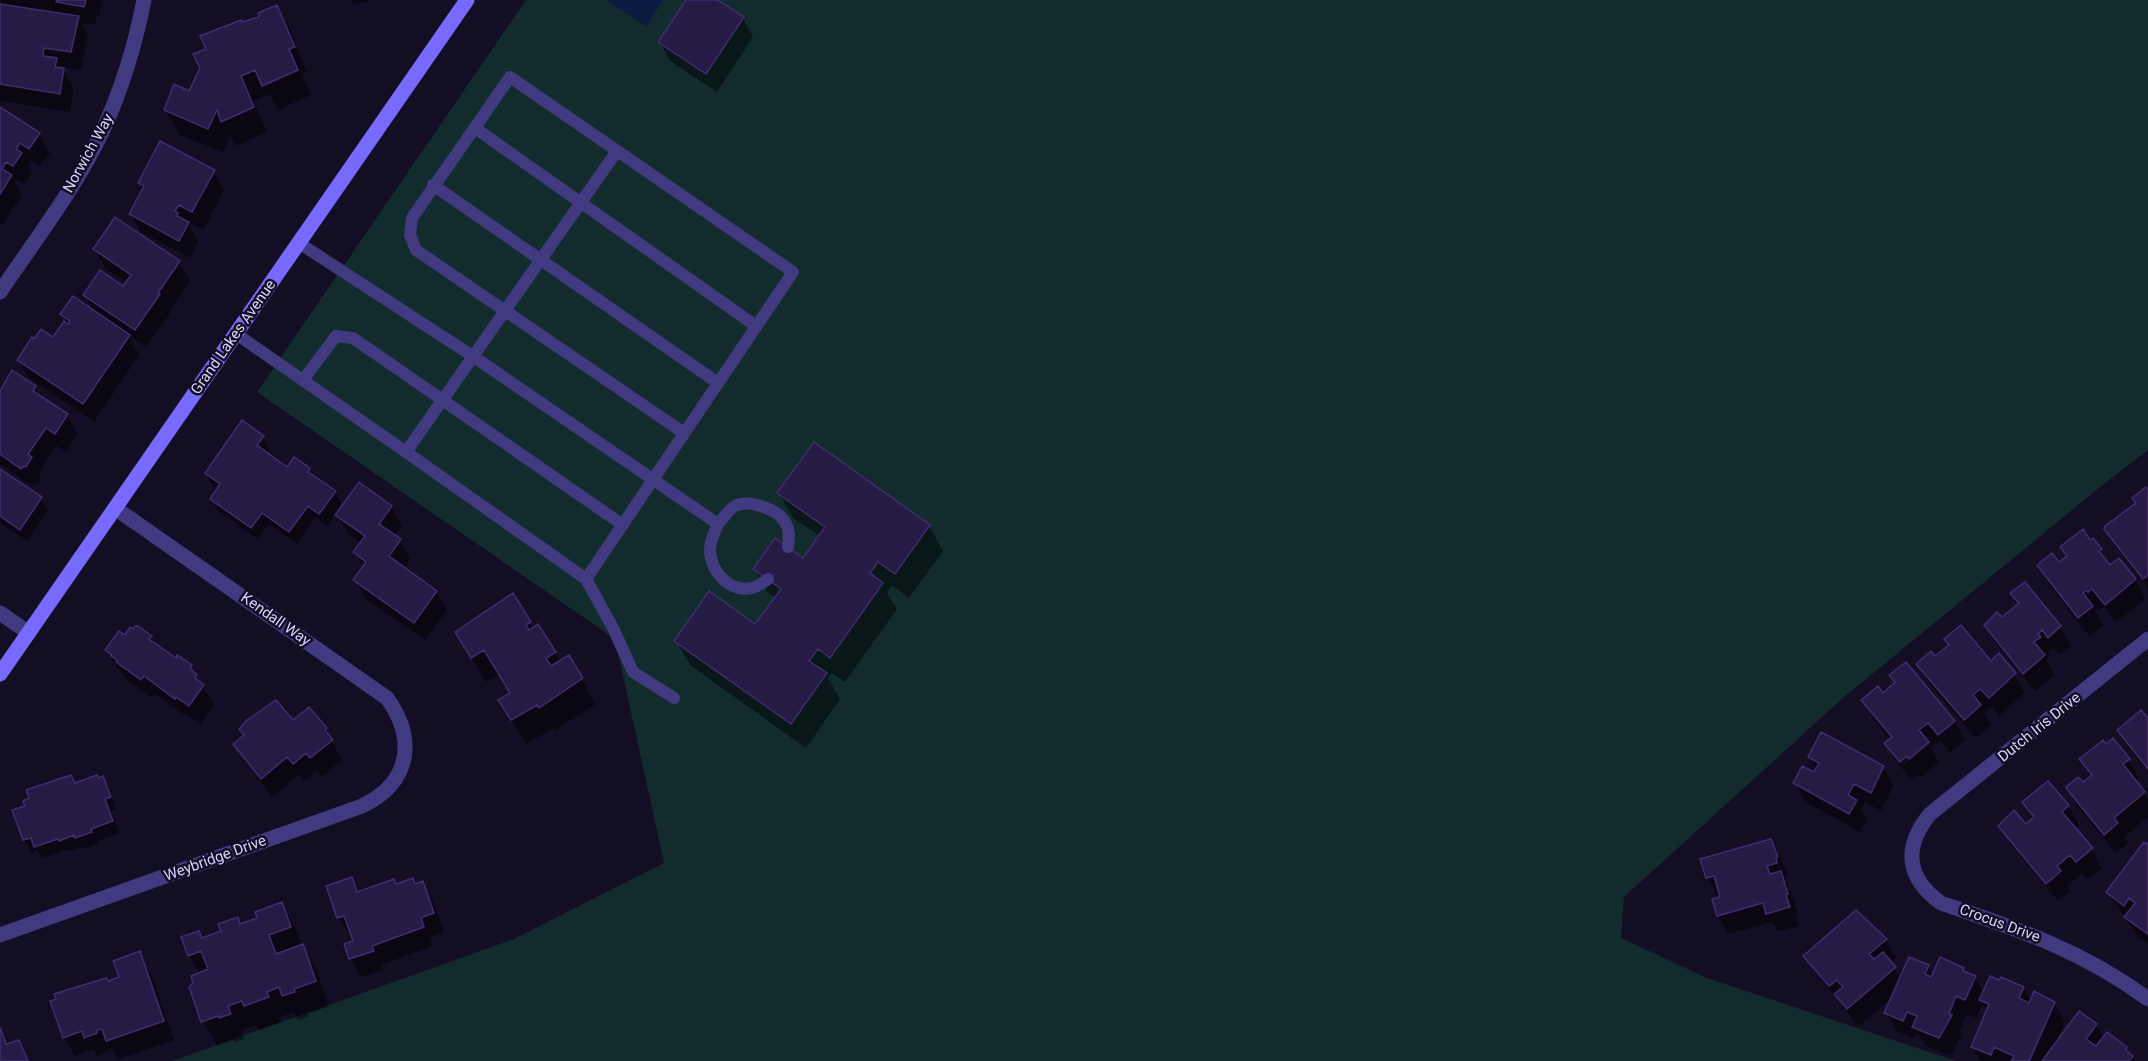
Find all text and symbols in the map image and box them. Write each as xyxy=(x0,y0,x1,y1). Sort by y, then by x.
street label: Norwich Way xyxy=(59,110,117,196)
street label: Grand Lakes Avenue xyxy=(187,276,279,398)
street label: Kendall Way xyxy=(238,588,314,650)
street label: Dutch Iris Drive xyxy=(1994,688,2084,766)
street label: Weybridge Drive xyxy=(161,831,269,885)
street label: Crocus Drive xyxy=(1957,900,2043,946)

